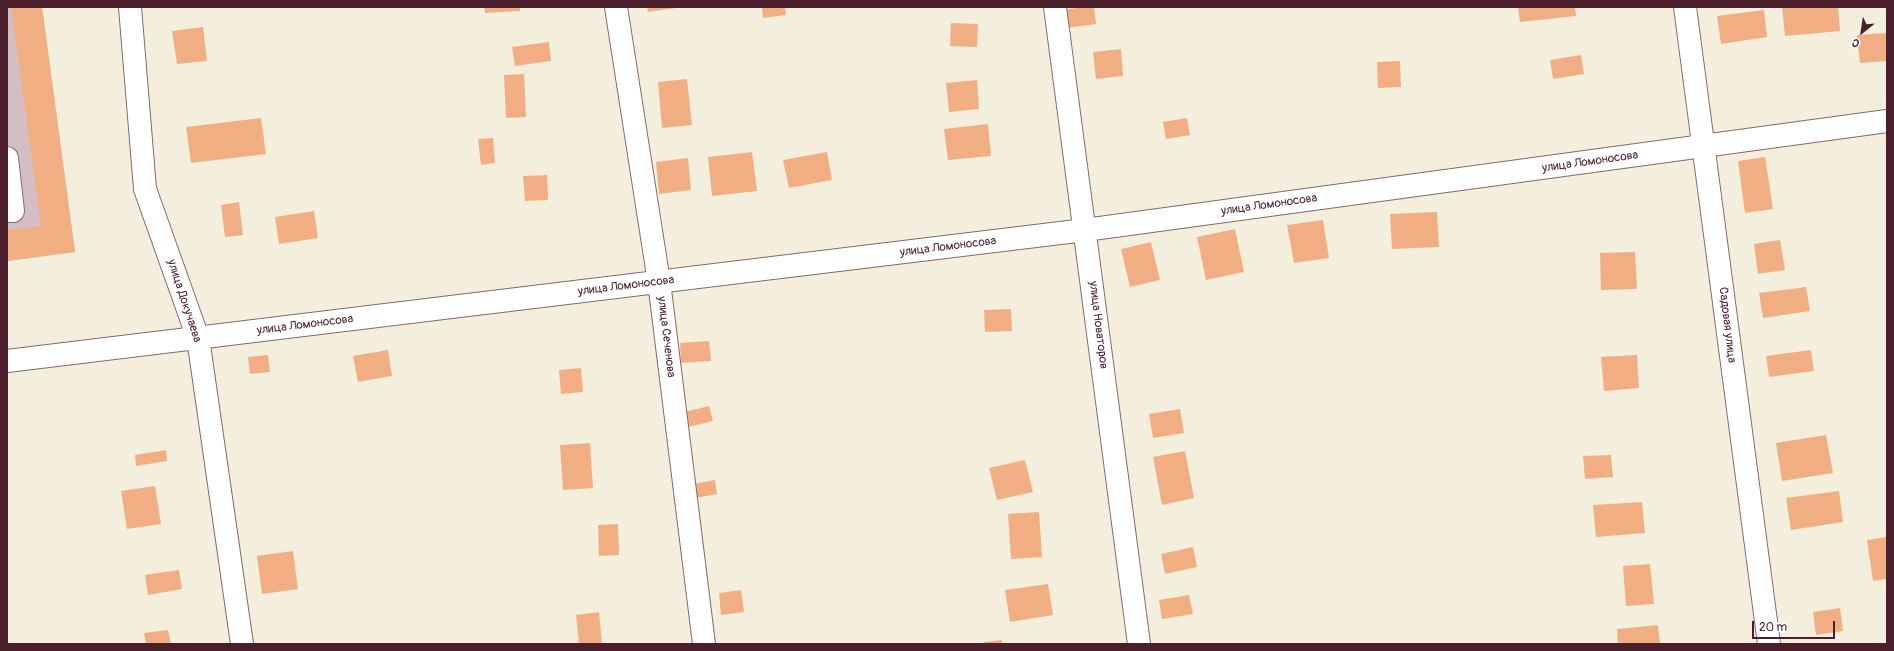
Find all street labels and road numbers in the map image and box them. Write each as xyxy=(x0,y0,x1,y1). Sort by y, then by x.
street label: улица Ломоносова xyxy=(1541,148,1639,176)
street label: улица Ломоносова xyxy=(1220,191,1318,219)
street label: улица Ломоносова xyxy=(899,234,997,260)
street label: улица Докучаева xyxy=(164,258,204,344)
street label: улица Ломоносова xyxy=(577,273,675,299)
street label: улица Новаторов xyxy=(1085,280,1111,370)
street label: Садовая улица xyxy=(1715,286,1739,364)
street label: улица Сеченова xyxy=(654,296,678,378)
street label: улица Ломоносова xyxy=(256,312,354,338)

